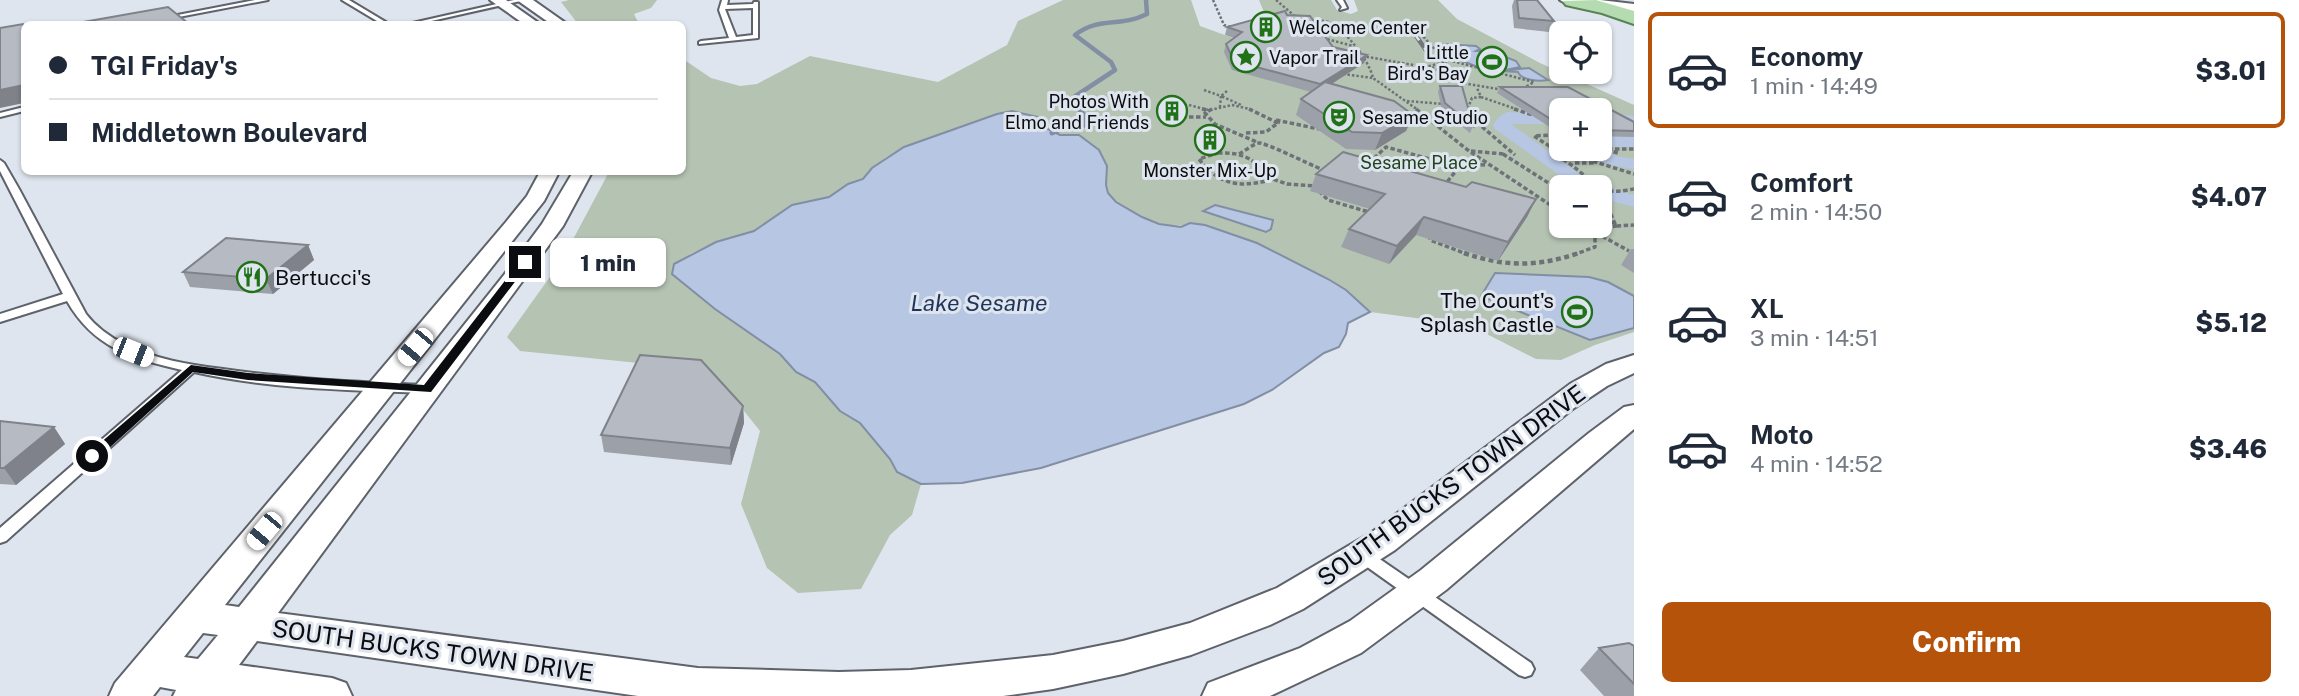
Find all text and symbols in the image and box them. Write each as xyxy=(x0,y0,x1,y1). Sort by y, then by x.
building icon: Welcome Center xyxy=(1249,10,1283,44)
place label: Welcome Center xyxy=(1289,17,1427,38)
map controls xyxy=(1549,21,1612,238)
button: locate xyxy=(1549,21,1612,84)
icon: car xyxy=(1666,39,1729,102)
place icon: Vapor Trail xyxy=(1229,40,1263,74)
text: Economy xyxy=(1750,41,1863,72)
place label: Little Bird's Bay xyxy=(1387,42,1469,84)
sports icon: Little Bird's Bay xyxy=(1475,45,1509,79)
place label: Vapor Trail xyxy=(1269,47,1359,68)
text: TGI Friday's xyxy=(91,50,238,81)
text: $3.01 xyxy=(2195,55,2267,86)
text: 1 min · 14:49 xyxy=(1750,72,1878,99)
place label: Photos With Elmo and Friends xyxy=(1005,91,1149,133)
building icon: Photos With Elmo and Friends xyxy=(1155,94,1189,128)
button: + xyxy=(1549,98,1612,161)
theatre icon: Sesame Studio xyxy=(1322,100,1356,134)
place label: Sesame Studio xyxy=(1362,107,1488,128)
text: Middletown Boulevard xyxy=(91,117,368,148)
building icon: Monster Mix-Up xyxy=(1193,123,1227,157)
park label: Sesame Place xyxy=(1360,152,1478,173)
place label: Monster Mix-Up xyxy=(1143,160,1277,181)
icon: car xyxy=(1666,165,1729,228)
text: Comfort xyxy=(1750,167,1853,198)
button: − xyxy=(1549,175,1612,238)
text: $4.07 xyxy=(2191,181,2267,212)
text: 2 min · 14:50 xyxy=(1750,198,1882,225)
callout: 1 min xyxy=(550,238,665,286)
route end xyxy=(509,246,541,278)
text: 1 min xyxy=(580,249,636,276)
restaurant icon: Bertucci's xyxy=(235,260,269,294)
place label: Bertucci's xyxy=(275,265,371,290)
place label: The Count's Splash Castle xyxy=(1420,288,1554,337)
water label: Lake Sesame xyxy=(910,289,1048,316)
icon: car xyxy=(1666,291,1729,354)
text: XL xyxy=(1750,293,1784,324)
sports icon: The Count's Splash Castle xyxy=(1560,295,1594,329)
text: $5.12 xyxy=(2195,307,2267,338)
car xyxy=(394,324,437,370)
text: 3 min · 14:51 xyxy=(1750,324,1879,351)
car xyxy=(110,334,157,370)
street label: SOUTH BUCKS TOWN DRIVE xyxy=(1312,378,1590,592)
icon: car xyxy=(1666,417,1729,480)
text: Moto xyxy=(1750,419,1813,450)
text: $3.46 xyxy=(2189,433,2267,464)
route start xyxy=(76,440,108,472)
text: 4 min · 14:52 xyxy=(1750,450,1883,477)
car xyxy=(243,508,286,554)
button: Confirm xyxy=(1662,602,2271,682)
street label: SOUTH BUCKS TOWN DRIVE xyxy=(271,614,595,686)

